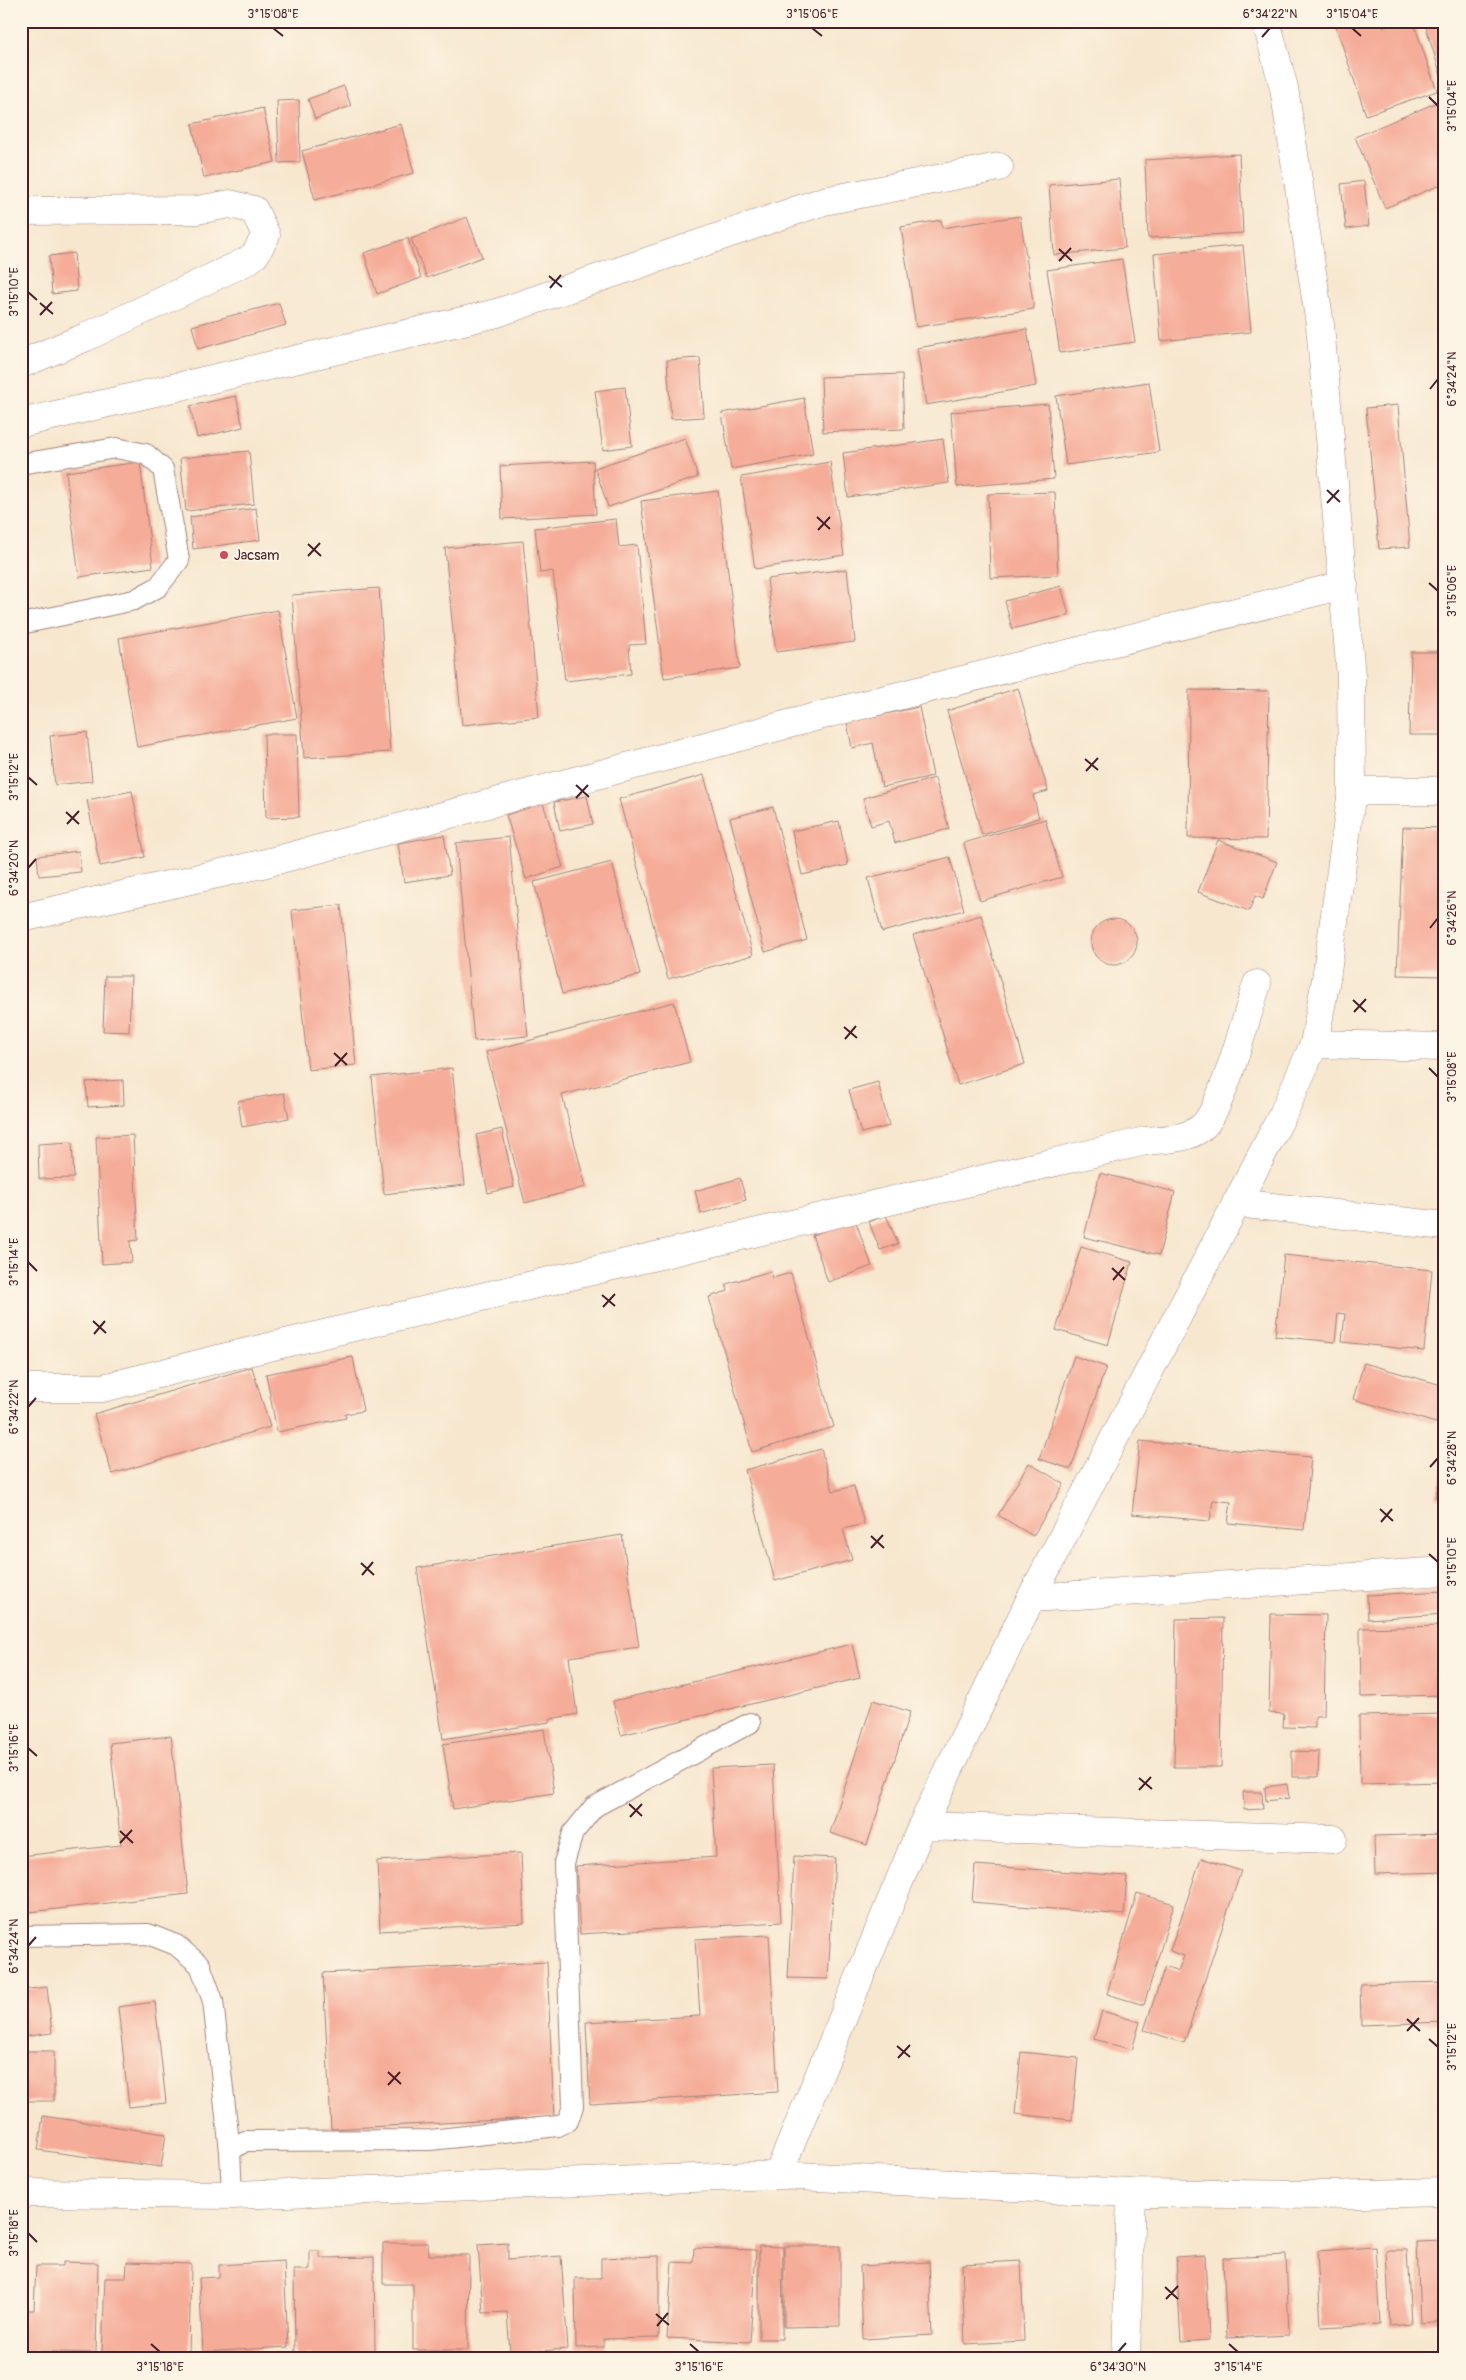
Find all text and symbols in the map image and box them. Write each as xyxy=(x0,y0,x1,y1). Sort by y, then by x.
text: 3°15'08"E xyxy=(248,7,298,22)
text: 3°15'06"E xyxy=(786,7,838,22)
text: 6°34'22"N xyxy=(1243,7,1297,22)
text: 3°15'04"E xyxy=(1326,7,1378,22)
text: 3°15'04"E xyxy=(1445,80,1460,132)
text: 3°15'10"E xyxy=(7,267,22,317)
text: 6°34'24"N xyxy=(1445,352,1460,406)
place label: Jacsam xyxy=(234,547,280,564)
marker: Jacsam xyxy=(218,549,230,561)
text: 3°15'06"E xyxy=(1445,565,1460,617)
text: 3°15'12"E xyxy=(7,753,22,801)
text: 6°34'20"N xyxy=(7,840,22,896)
text: 6°34'26"N xyxy=(1445,891,1460,945)
text: 3°15'08"E xyxy=(1445,1052,1460,1102)
text: 3°15'14"E xyxy=(7,1238,22,1286)
text: 6°34'22"N xyxy=(7,1380,22,1434)
text: 6°34'28"N xyxy=(1445,1431,1460,1485)
text: 3°15'10"E xyxy=(1445,1537,1460,1587)
text: 3°15'16"E xyxy=(7,1724,22,1772)
text: 6°34'24"N xyxy=(7,1919,22,1973)
text: 3°15'12"E xyxy=(1445,2023,1460,2071)
text: 3°15'18"E xyxy=(7,2209,22,2257)
text: 3°15'18"E xyxy=(136,2360,184,2375)
text: 3°15'16"E xyxy=(675,2360,723,2375)
text: 6°34'30"N xyxy=(1090,2360,1146,2375)
text: 3°15'14"E xyxy=(1214,2360,1262,2375)

